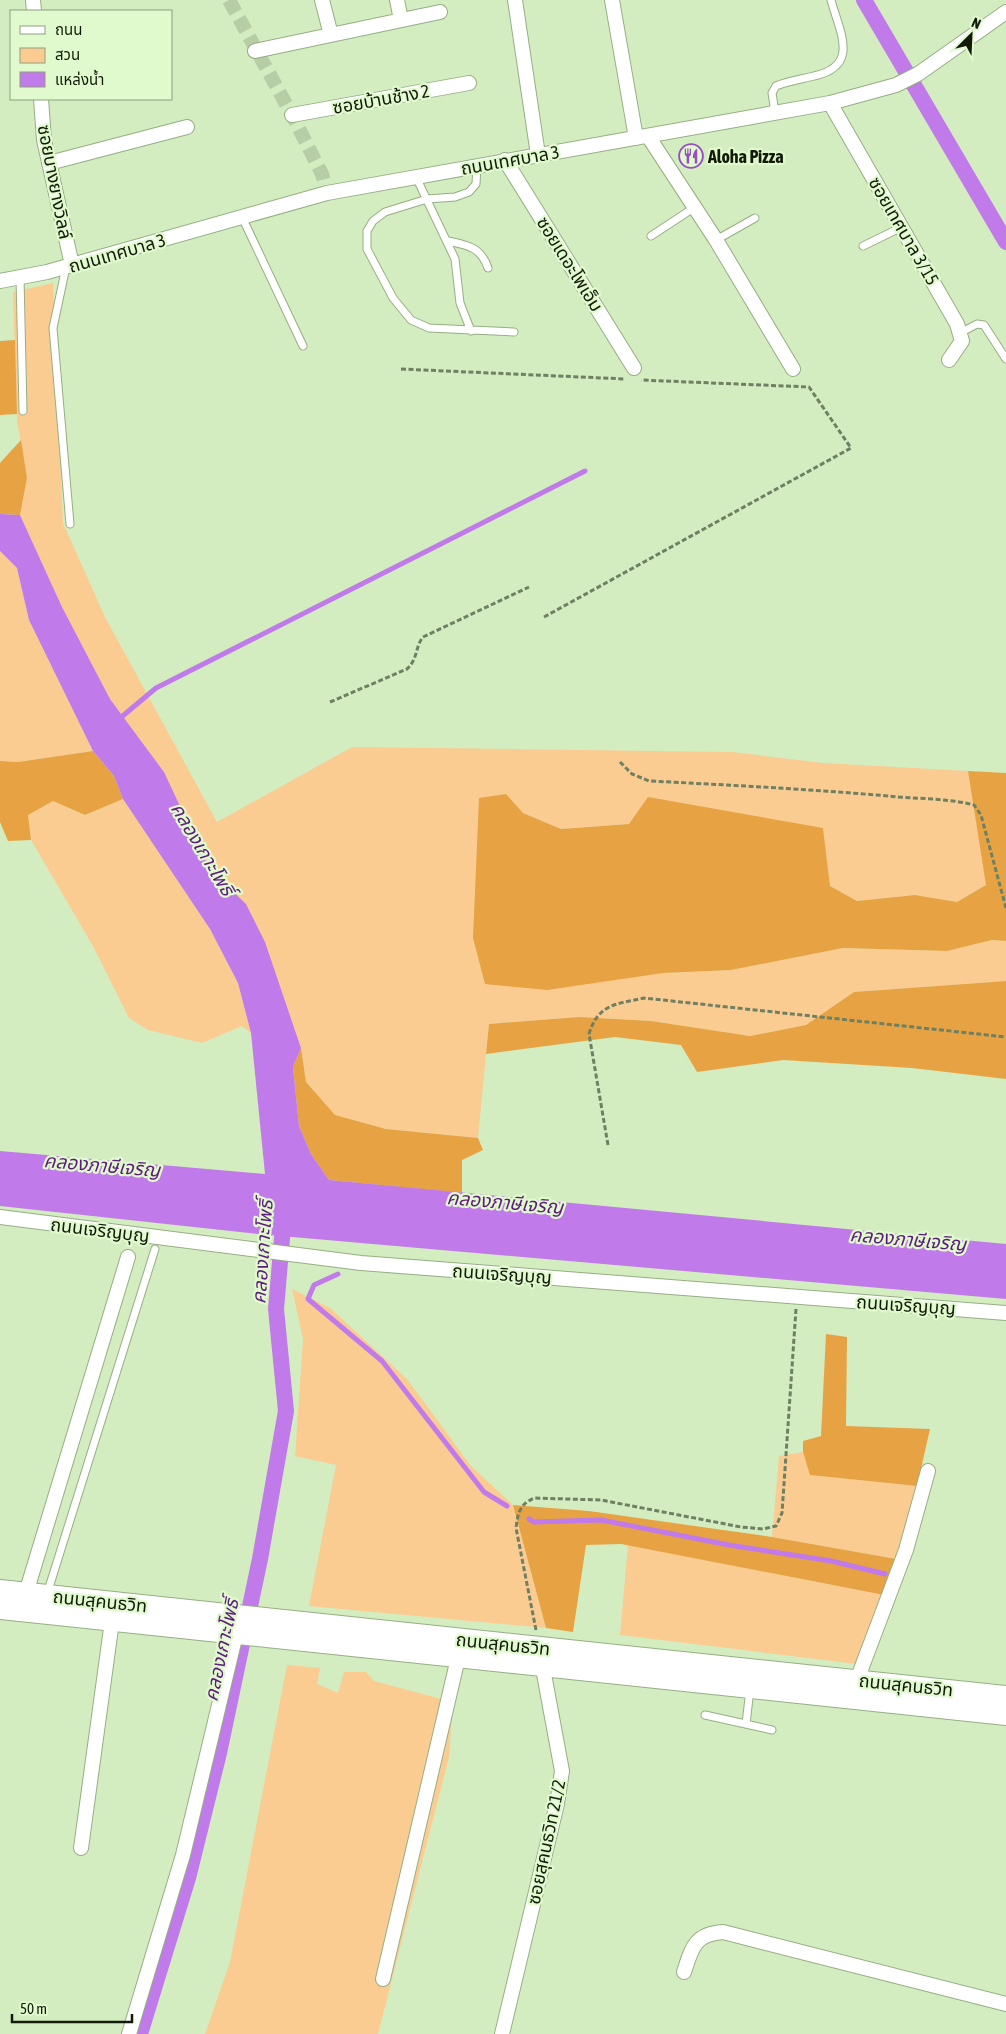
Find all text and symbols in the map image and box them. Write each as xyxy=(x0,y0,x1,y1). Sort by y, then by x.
legend xyxy=(10,10,172,100)
north arrow xyxy=(946,10,996,60)
text: N xyxy=(969,14,983,32)
text: ถนน xyxy=(55,21,82,38)
text: สวน xyxy=(55,46,80,63)
text: แหล่งน้ำ xyxy=(55,69,104,88)
street label: ซอยบ้านช้าง 2 xyxy=(331,80,431,118)
street label: ซอยบางยางวิลล์ xyxy=(34,123,76,241)
street label: ถนนเทศบาล 3 xyxy=(459,141,561,179)
restaurant icon: Aloha Pizza xyxy=(678,143,704,169)
place label: Aloha Pizza xyxy=(707,146,784,167)
street label: ซอยเทศบาล 3/15 xyxy=(865,173,943,289)
street label: ซอยเดอะโพเอ็ม xyxy=(533,213,607,315)
street label: ถนนเทศบาล 3 xyxy=(66,229,168,277)
water label: คลองเกาะโพธิ์ xyxy=(167,799,242,904)
water label: คลองภาษีเจริญ xyxy=(43,1149,163,1181)
water label: คลองภาษีเจริญ xyxy=(446,1186,566,1218)
water label: คลองเกาะโพธิ์ xyxy=(247,1194,277,1305)
street label: ถนนเจริญบุญ xyxy=(49,1214,151,1247)
water label: คลองภาษีเจริญ xyxy=(849,1223,969,1255)
street label: ถนนเจริญบุญ xyxy=(451,1260,552,1289)
street label: ถนนเจริญบุญ xyxy=(855,1291,956,1320)
street label: ถนนสุคนธวิท xyxy=(52,1586,148,1617)
water label: คลองเกาะโพธิ์ xyxy=(199,1592,244,1703)
street label: ถนนสุคนธวิท xyxy=(455,1629,551,1660)
street label: ถนนสุคนธวิท xyxy=(858,1670,954,1701)
street label: ซอยสุคนธวิท 21/2 xyxy=(523,1778,570,1906)
scale bar xyxy=(12,1992,132,2024)
text: 50 m xyxy=(20,2000,47,2017)

